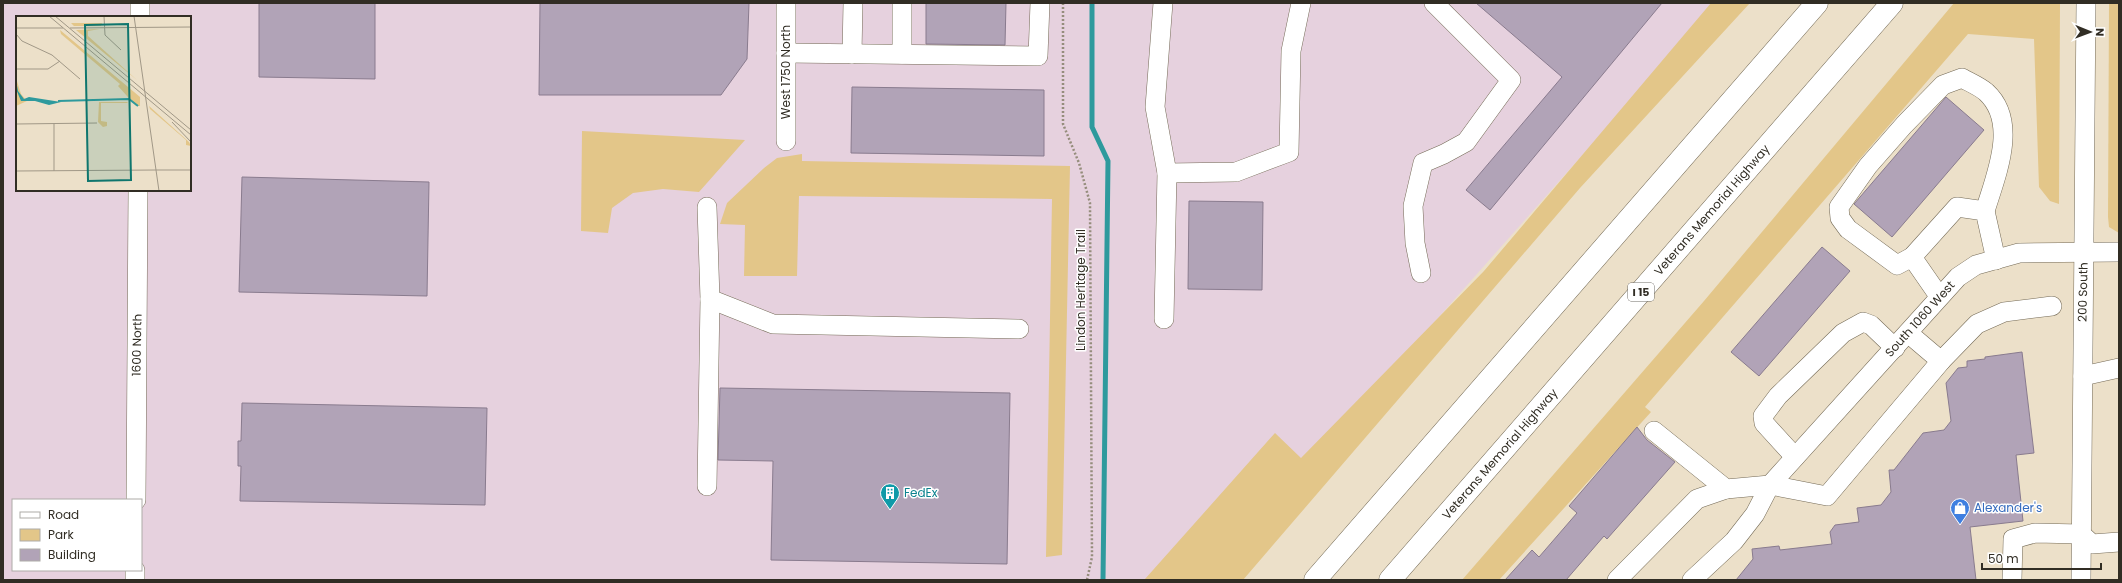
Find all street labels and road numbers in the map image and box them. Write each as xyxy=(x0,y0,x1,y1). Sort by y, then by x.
street label: West 1750 North xyxy=(777,25,794,119)
street label: Veterans Memorial Highway xyxy=(1650,140,1773,279)
street label: Lindon Heritage Trail xyxy=(1072,229,1089,351)
street label: 200 South xyxy=(2073,262,2092,322)
street label: South 1060 West xyxy=(1881,277,1958,360)
road number: I 15 xyxy=(1628,283,1654,301)
street label: 1600 North xyxy=(127,314,146,376)
street label: Veterans Memorial Highway xyxy=(1438,384,1561,523)

